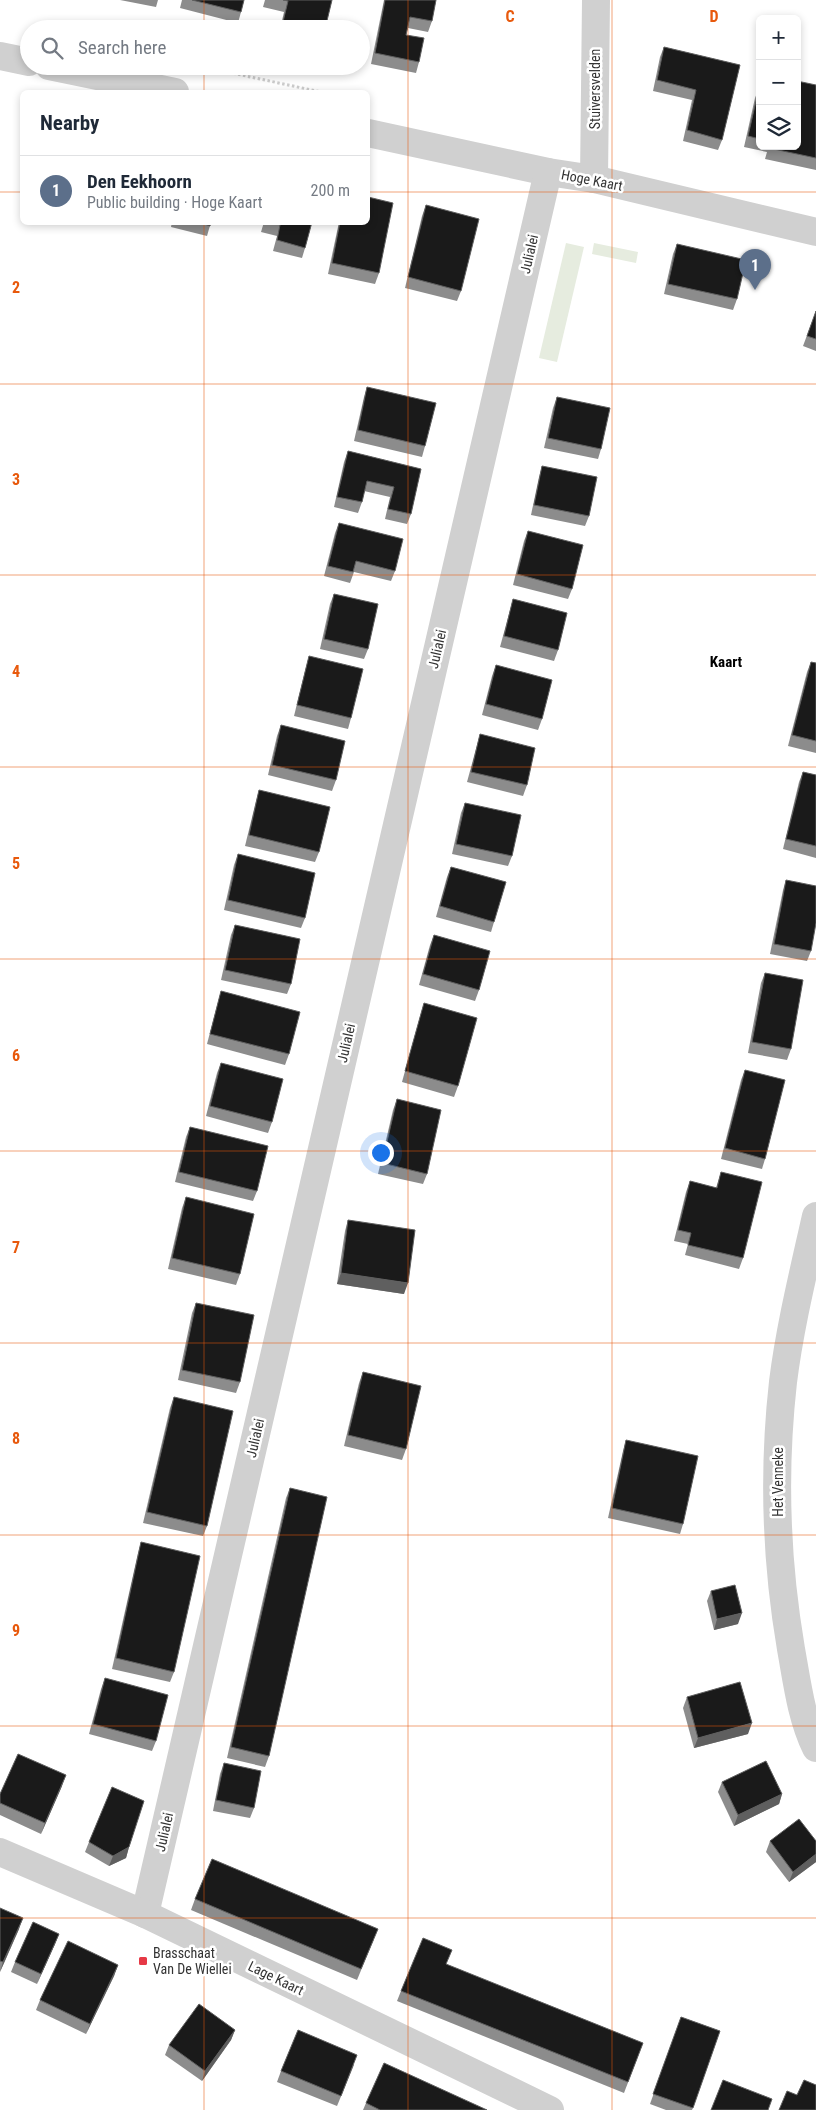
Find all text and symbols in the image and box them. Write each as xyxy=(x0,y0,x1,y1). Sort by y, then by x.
text: C xyxy=(505,7,515,26)
text: D xyxy=(709,7,719,26)
map controls xyxy=(756,15,801,150)
button: + xyxy=(756,15,801,60)
search box xyxy=(20,20,370,75)
icon: search xyxy=(38,34,66,62)
text: Search here xyxy=(78,36,166,59)
street label: Stuiversvelden xyxy=(587,49,603,129)
button: − xyxy=(756,60,801,105)
button: layers xyxy=(756,105,801,150)
text: Nearby xyxy=(40,111,99,135)
street label: Hoge Kaart xyxy=(560,166,624,194)
text: Den Eekhoorn xyxy=(87,170,192,193)
text: 1 xyxy=(52,181,60,200)
text: 200 m xyxy=(311,181,350,200)
text: Public building · Hoge Kaart xyxy=(87,193,262,212)
street label: Julialei xyxy=(517,233,541,275)
pin: 1 xyxy=(739,249,771,290)
text: 2 xyxy=(12,278,20,297)
text: 3 xyxy=(12,470,20,489)
street label: Julialei xyxy=(425,628,449,670)
district label: Kaart xyxy=(710,653,743,671)
text: 4 xyxy=(12,662,20,681)
text: 5 xyxy=(12,854,20,873)
street label: Julialei xyxy=(334,1022,358,1064)
text: 6 xyxy=(12,1046,20,1065)
your location xyxy=(368,1140,394,1166)
text: 7 xyxy=(12,1238,20,1257)
street label: Julialei xyxy=(243,1417,267,1459)
text: 8 xyxy=(12,1429,20,1448)
street label: Het Venneke xyxy=(770,1447,786,1517)
text: 9 xyxy=(12,1621,20,1640)
street label: Julialei xyxy=(152,1811,176,1853)
place label: Brasschaat Van De Wiellei xyxy=(153,1945,232,1977)
marker: Brasschaat Van De Wiellei xyxy=(137,1955,149,1967)
street label: Lage Kaart xyxy=(246,1958,306,1998)

